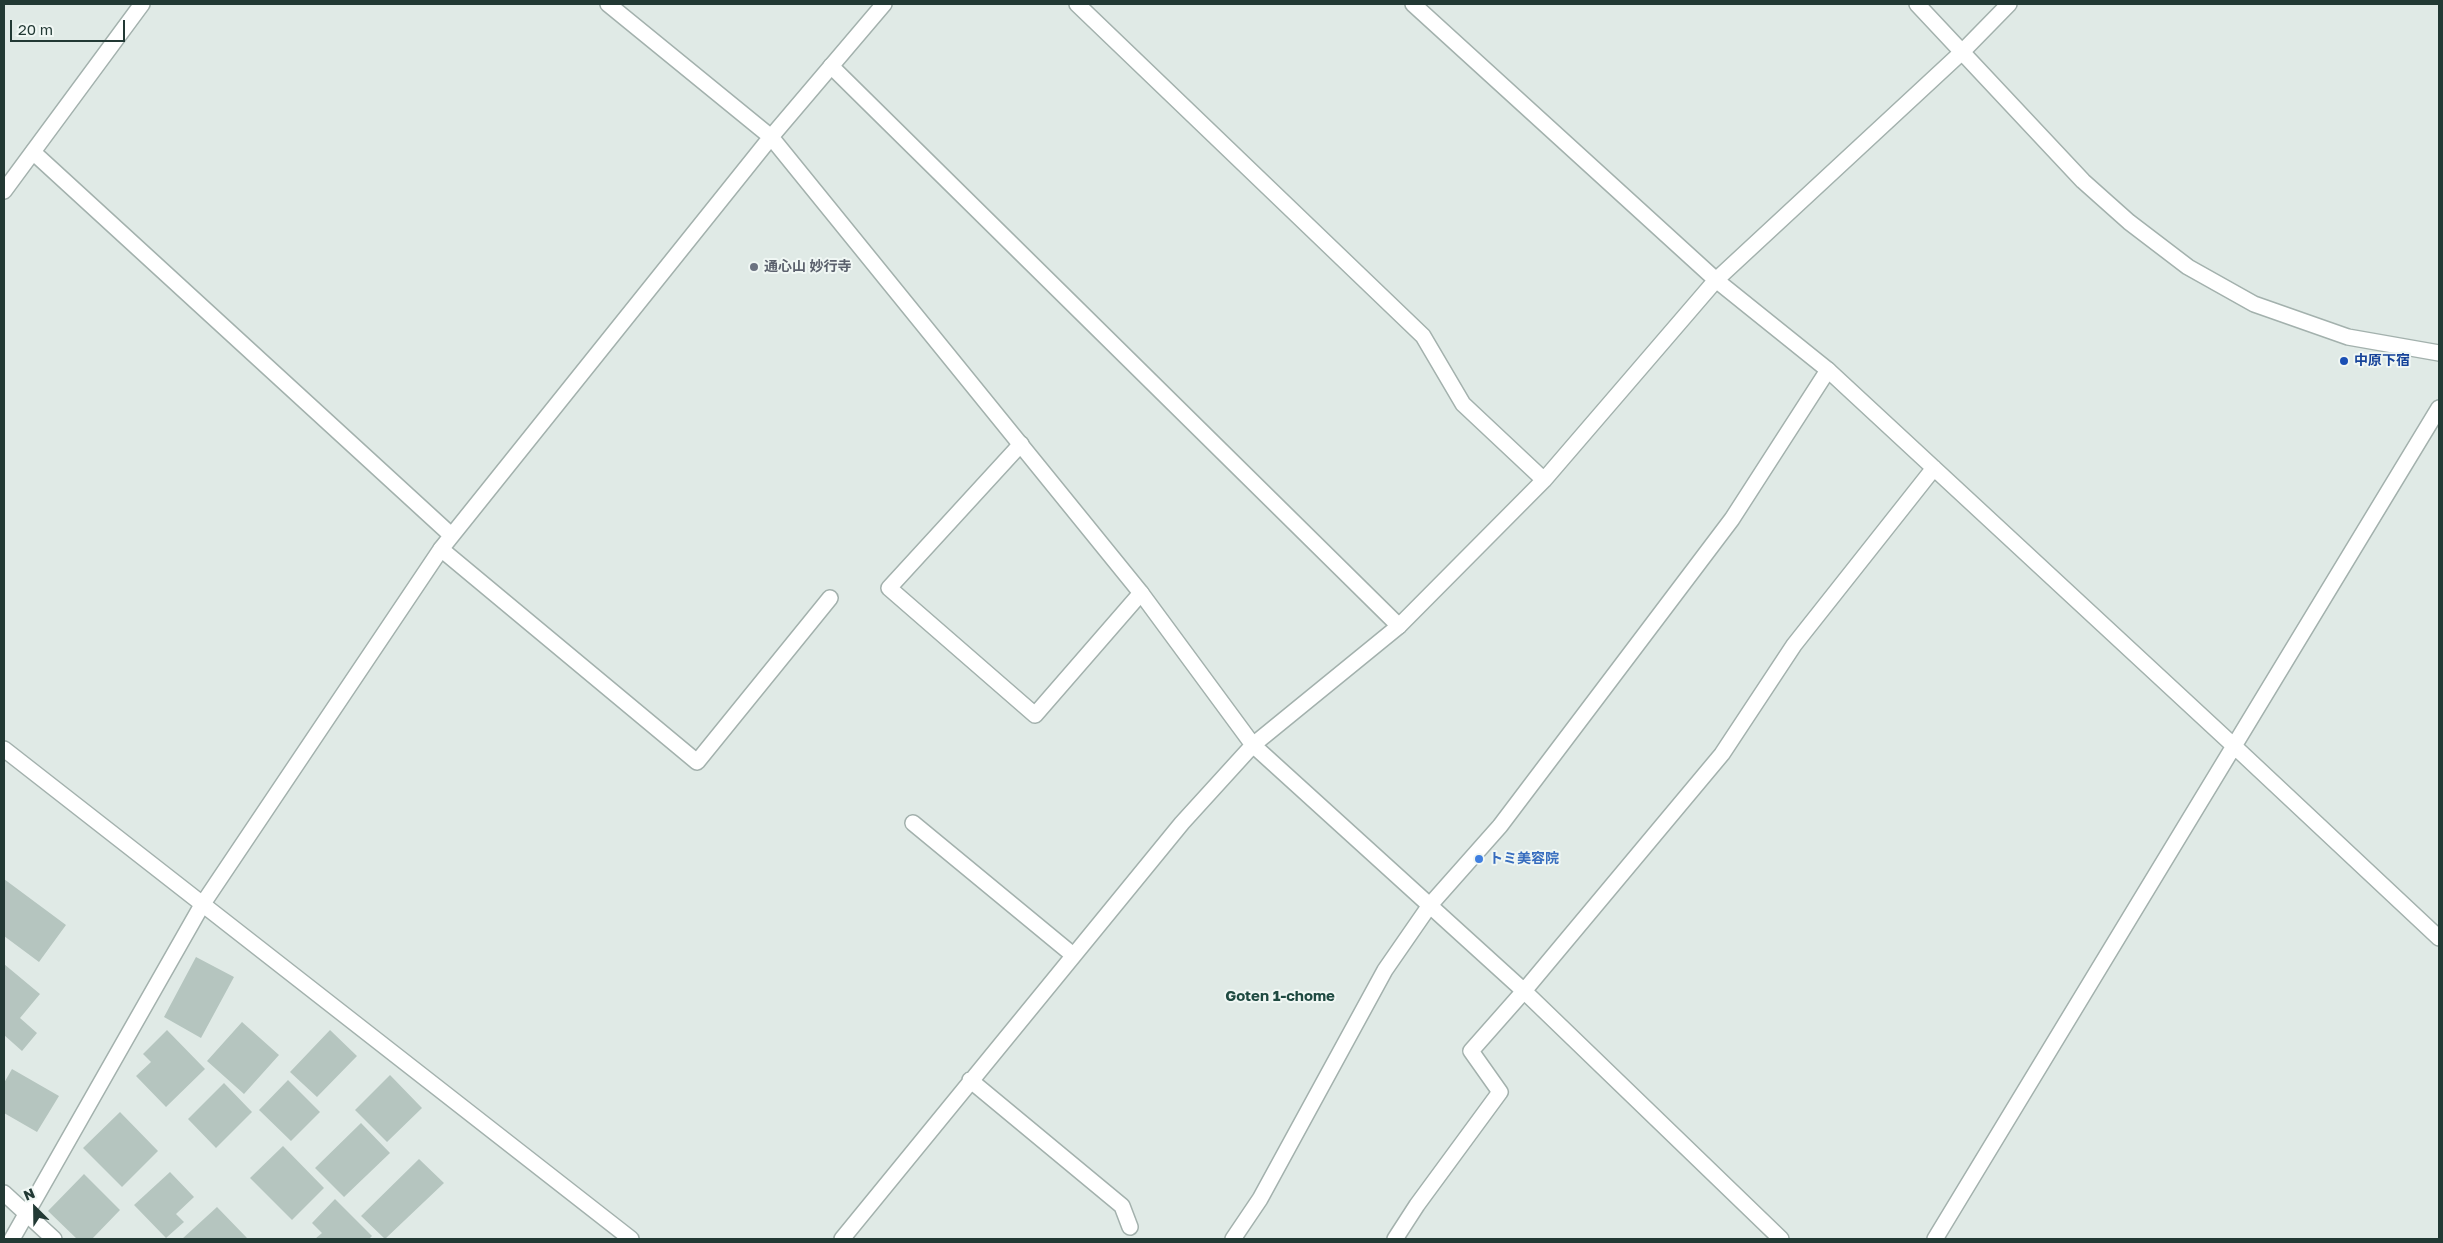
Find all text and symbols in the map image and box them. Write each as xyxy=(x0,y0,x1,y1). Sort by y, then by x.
scale bar xyxy=(12,10,128,42)
text: 20 m xyxy=(18,20,53,38)
place label: 通心山 妙行寺 xyxy=(764,259,851,275)
marker: 通心山 妙行寺 xyxy=(748,261,760,273)
place label: 中原下宿 xyxy=(2354,353,2410,369)
marker: 中原下宿 xyxy=(2338,355,2350,367)
place label: トミ美容院 xyxy=(1489,851,1559,867)
marker: トミ美容院 xyxy=(1473,853,1485,865)
district label: Goten 1-chome xyxy=(1225,987,1335,1005)
north arrow xyxy=(10,1183,60,1233)
text: N xyxy=(21,1184,37,1204)

